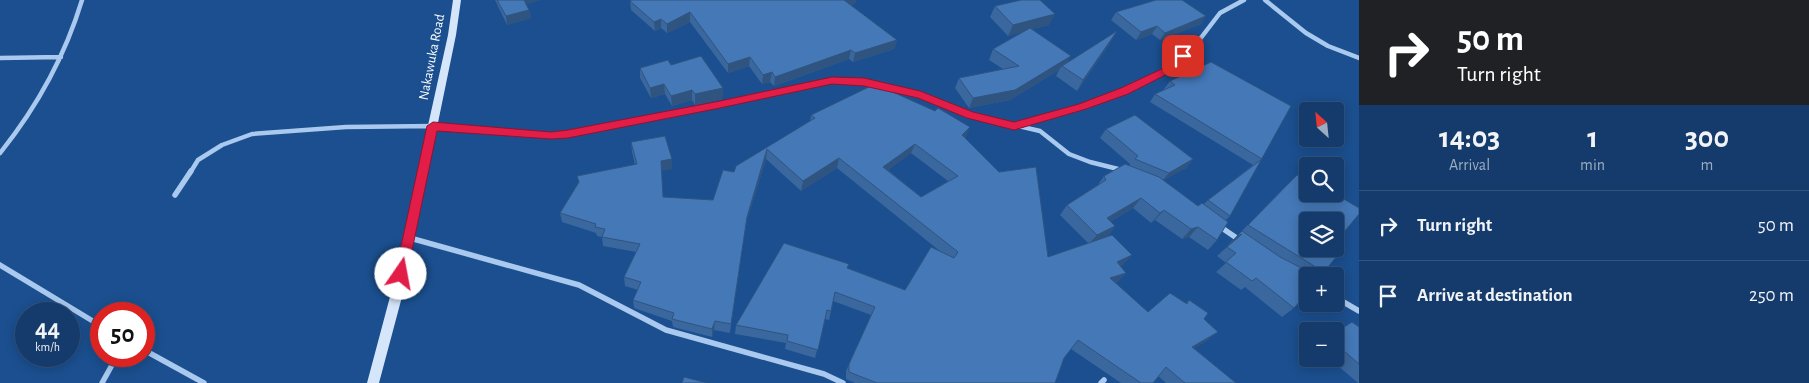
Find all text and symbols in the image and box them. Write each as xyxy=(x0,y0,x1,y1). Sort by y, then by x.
street label: Nakawuka Road xyxy=(417,13,447,101)
icon: right xyxy=(1374,20,1439,85)
text: 50 m xyxy=(1457,22,1524,57)
pin xyxy=(1162,35,1204,77)
icon: arrive xyxy=(1169,42,1197,70)
text: Turn right xyxy=(1457,63,1541,85)
north arrow xyxy=(1299,102,1344,148)
map controls xyxy=(1299,102,1344,367)
text: 14:03 xyxy=(1439,123,1500,153)
text: 1 xyxy=(1587,123,1598,153)
text: 300 xyxy=(1685,123,1729,153)
button: search xyxy=(1299,157,1344,202)
text: Arrival xyxy=(1449,157,1490,173)
text: min xyxy=(1580,157,1605,173)
text: m xyxy=(1701,157,1713,173)
button: layers xyxy=(1299,212,1344,257)
icon: right xyxy=(1374,212,1402,240)
text: Turn right xyxy=(1417,216,1492,235)
text: 50 m xyxy=(1758,216,1794,235)
position arrow xyxy=(374,247,426,299)
button: + xyxy=(1299,267,1344,312)
icon: arrive xyxy=(1374,282,1402,310)
text: Arrive at destination xyxy=(1417,286,1573,305)
text: 250 m xyxy=(1749,286,1794,305)
speed limit sign: 50 xyxy=(90,302,155,367)
text: 44 xyxy=(35,316,60,341)
button: − xyxy=(1299,322,1344,367)
text: km/h xyxy=(35,341,60,353)

